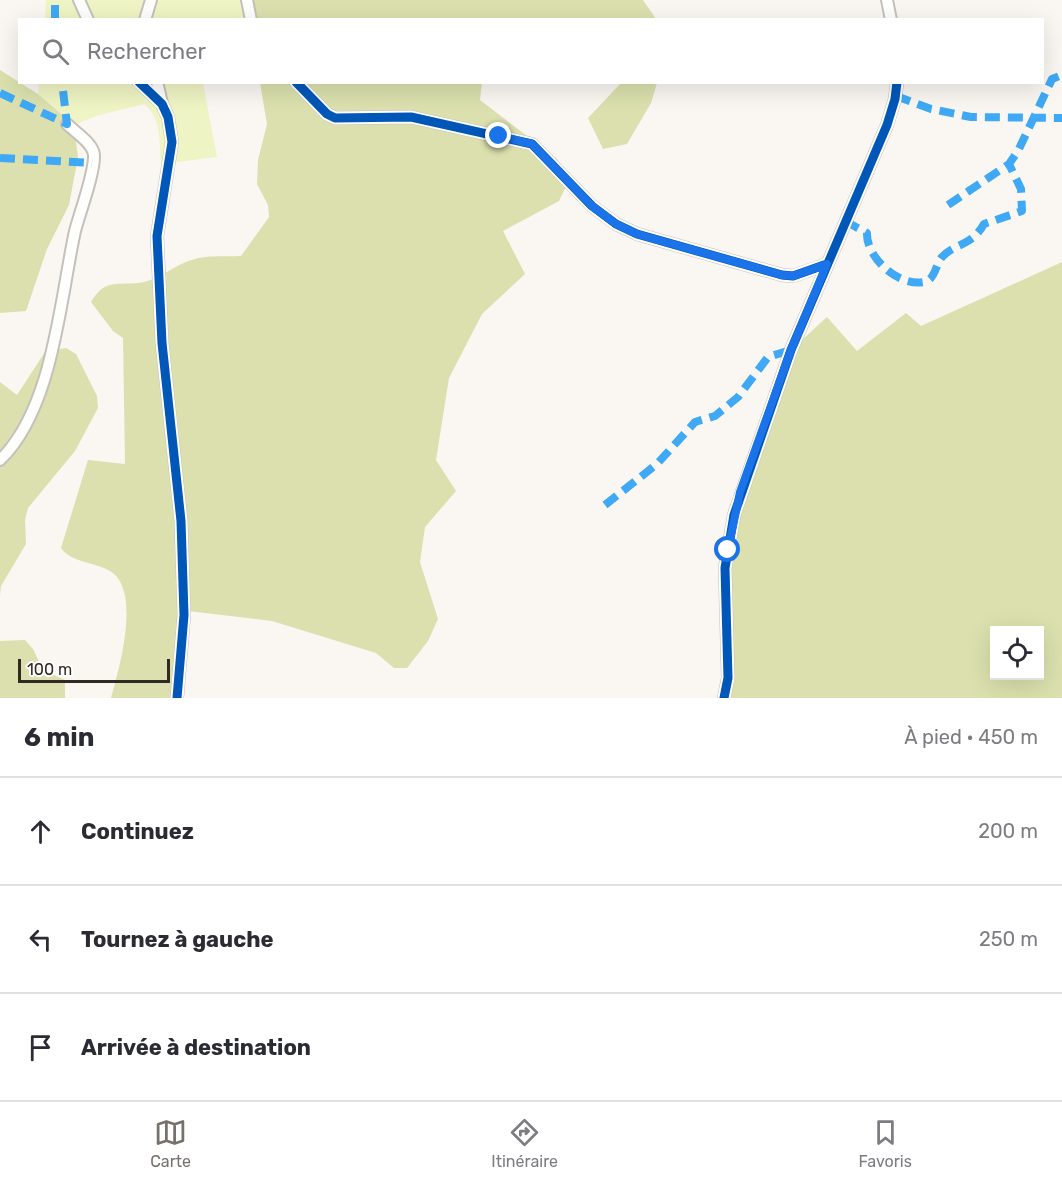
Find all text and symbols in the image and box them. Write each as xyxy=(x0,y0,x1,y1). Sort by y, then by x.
search box xyxy=(18,18,1044,84)
icon: search xyxy=(39,35,72,68)
text: Rechercher xyxy=(87,38,206,65)
route end xyxy=(485,122,511,148)
route start xyxy=(714,536,740,562)
map controls xyxy=(990,626,1044,680)
button: locate xyxy=(990,626,1044,680)
scale bar xyxy=(18,656,170,684)
text: 100 m xyxy=(27,660,72,679)
text: 6 min xyxy=(24,722,94,753)
text: À pied · 450 m xyxy=(904,725,1038,749)
icon: ahead xyxy=(24,815,57,848)
text: Continuez xyxy=(81,818,194,845)
text: 200 m xyxy=(978,819,1038,843)
icon: left xyxy=(24,923,57,956)
text: Tournez à gauche xyxy=(81,926,274,953)
text: 250 m xyxy=(979,927,1038,951)
icon: arrive xyxy=(24,1031,57,1064)
text: Arrivée à destination xyxy=(81,1034,311,1061)
tab: Carte xyxy=(150,1116,191,1171)
tab: Itinéraire xyxy=(491,1116,558,1171)
tab: Favoris xyxy=(858,1116,912,1171)

